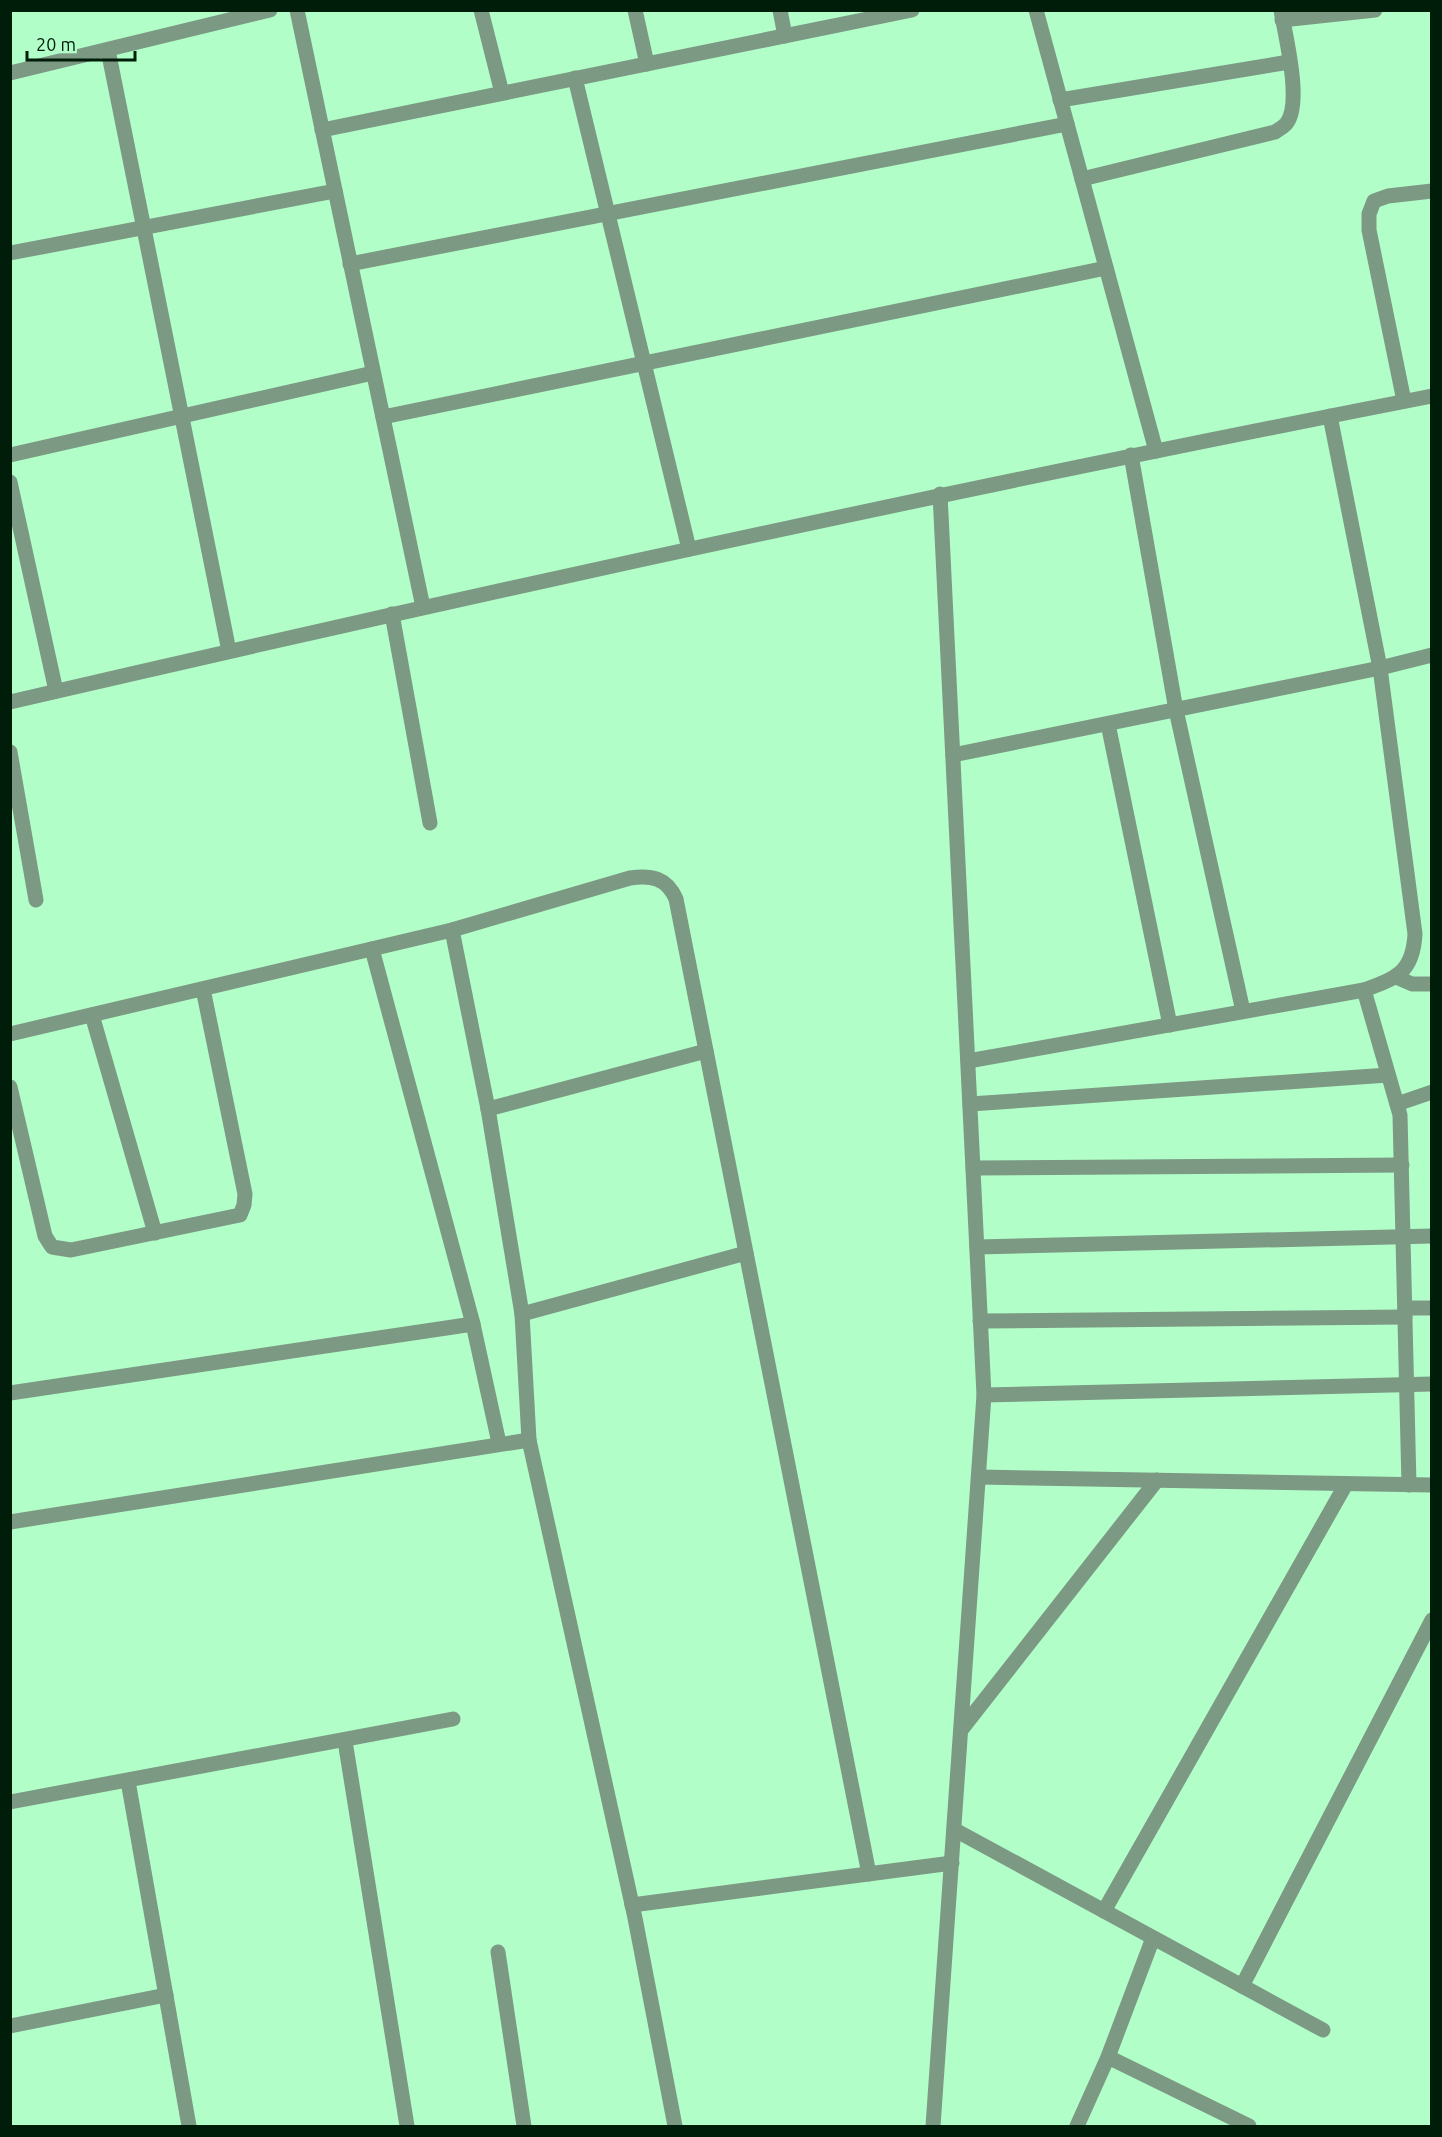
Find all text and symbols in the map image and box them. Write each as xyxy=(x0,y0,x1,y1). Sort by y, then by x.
scale bar xyxy=(27,24,135,62)
text: 20 m xyxy=(36,34,76,54)

